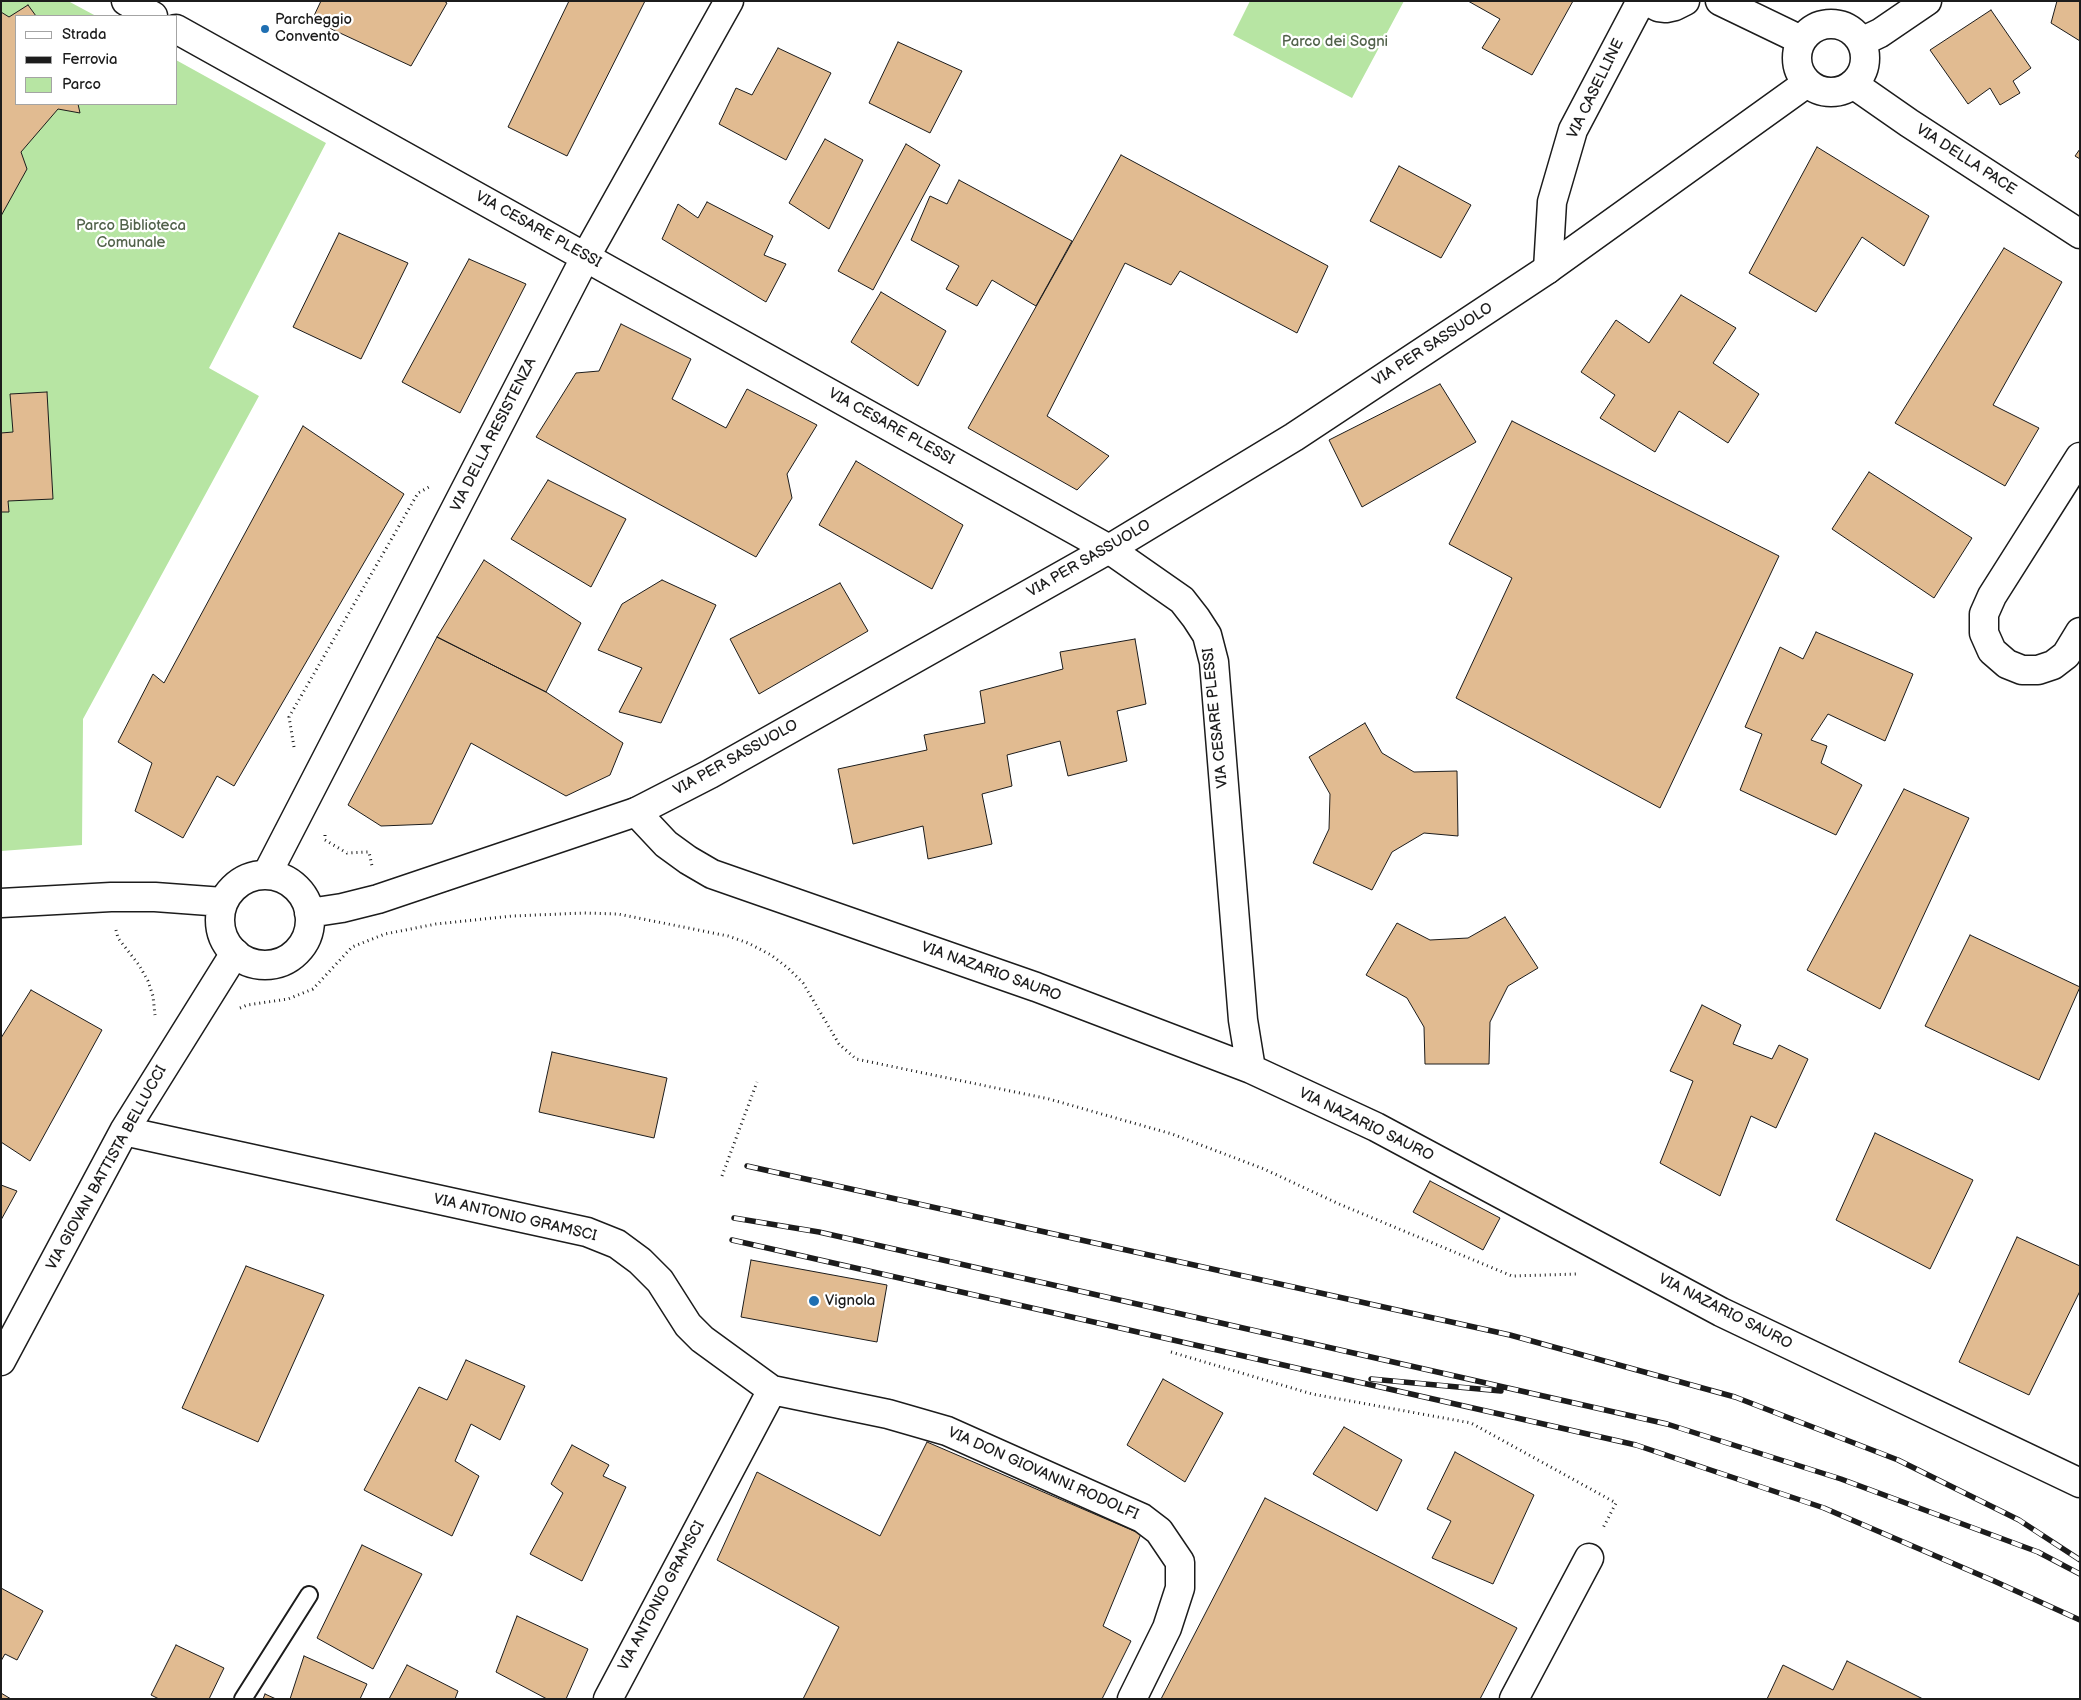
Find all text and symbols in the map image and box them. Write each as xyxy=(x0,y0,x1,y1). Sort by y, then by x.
place label: Parcheggio Convento xyxy=(275,11,352,46)
legend xyxy=(15,15,178,105)
marker: Parcheggio Convento xyxy=(259,23,271,35)
text: Strada xyxy=(62,25,106,44)
park label: Parco dei Sogni xyxy=(1282,33,1388,51)
street label: VIA CASELLINE xyxy=(1564,36,1628,142)
text: Ferrovia xyxy=(62,50,118,69)
text: Parco xyxy=(62,75,101,94)
street label: VIA DELLA PACE xyxy=(1912,121,2020,199)
street label: VIA CESARE PLESSI xyxy=(472,188,604,272)
park label: Parco Biblioteca Comunale xyxy=(76,217,186,252)
street label: VIA PER SASSUOLO xyxy=(1370,299,1496,391)
street label: VIA DELLA RESISTENZA xyxy=(447,355,541,515)
street label: VIA CESARE PLESSI xyxy=(825,385,957,469)
street label: VIA PER SASSUOLO xyxy=(1024,516,1154,602)
street label: VIA CESARE PLESSI xyxy=(1200,647,1232,789)
street label: VIA PER SASSUOLO xyxy=(671,716,801,800)
street label: VIA NAZARIO SAURO xyxy=(919,938,1063,1006)
street label: VIA GIOVAN BATTISTA BELLUCCI xyxy=(43,1063,171,1273)
street label: VIA NAZARIO SAURO xyxy=(1296,1085,1436,1165)
street label: VIA ANTONIO GRAMSCI xyxy=(432,1190,598,1246)
street label: VIA NAZARIO SAURO xyxy=(1655,1270,1795,1354)
place label: Vignola xyxy=(825,1292,875,1310)
marker: Vignola xyxy=(807,1294,821,1308)
street label: VIA DON GIOVANNI RODOLFI xyxy=(945,1424,1141,1524)
street label: VIA ANTONIO GRAMSCI xyxy=(615,1518,709,1674)

